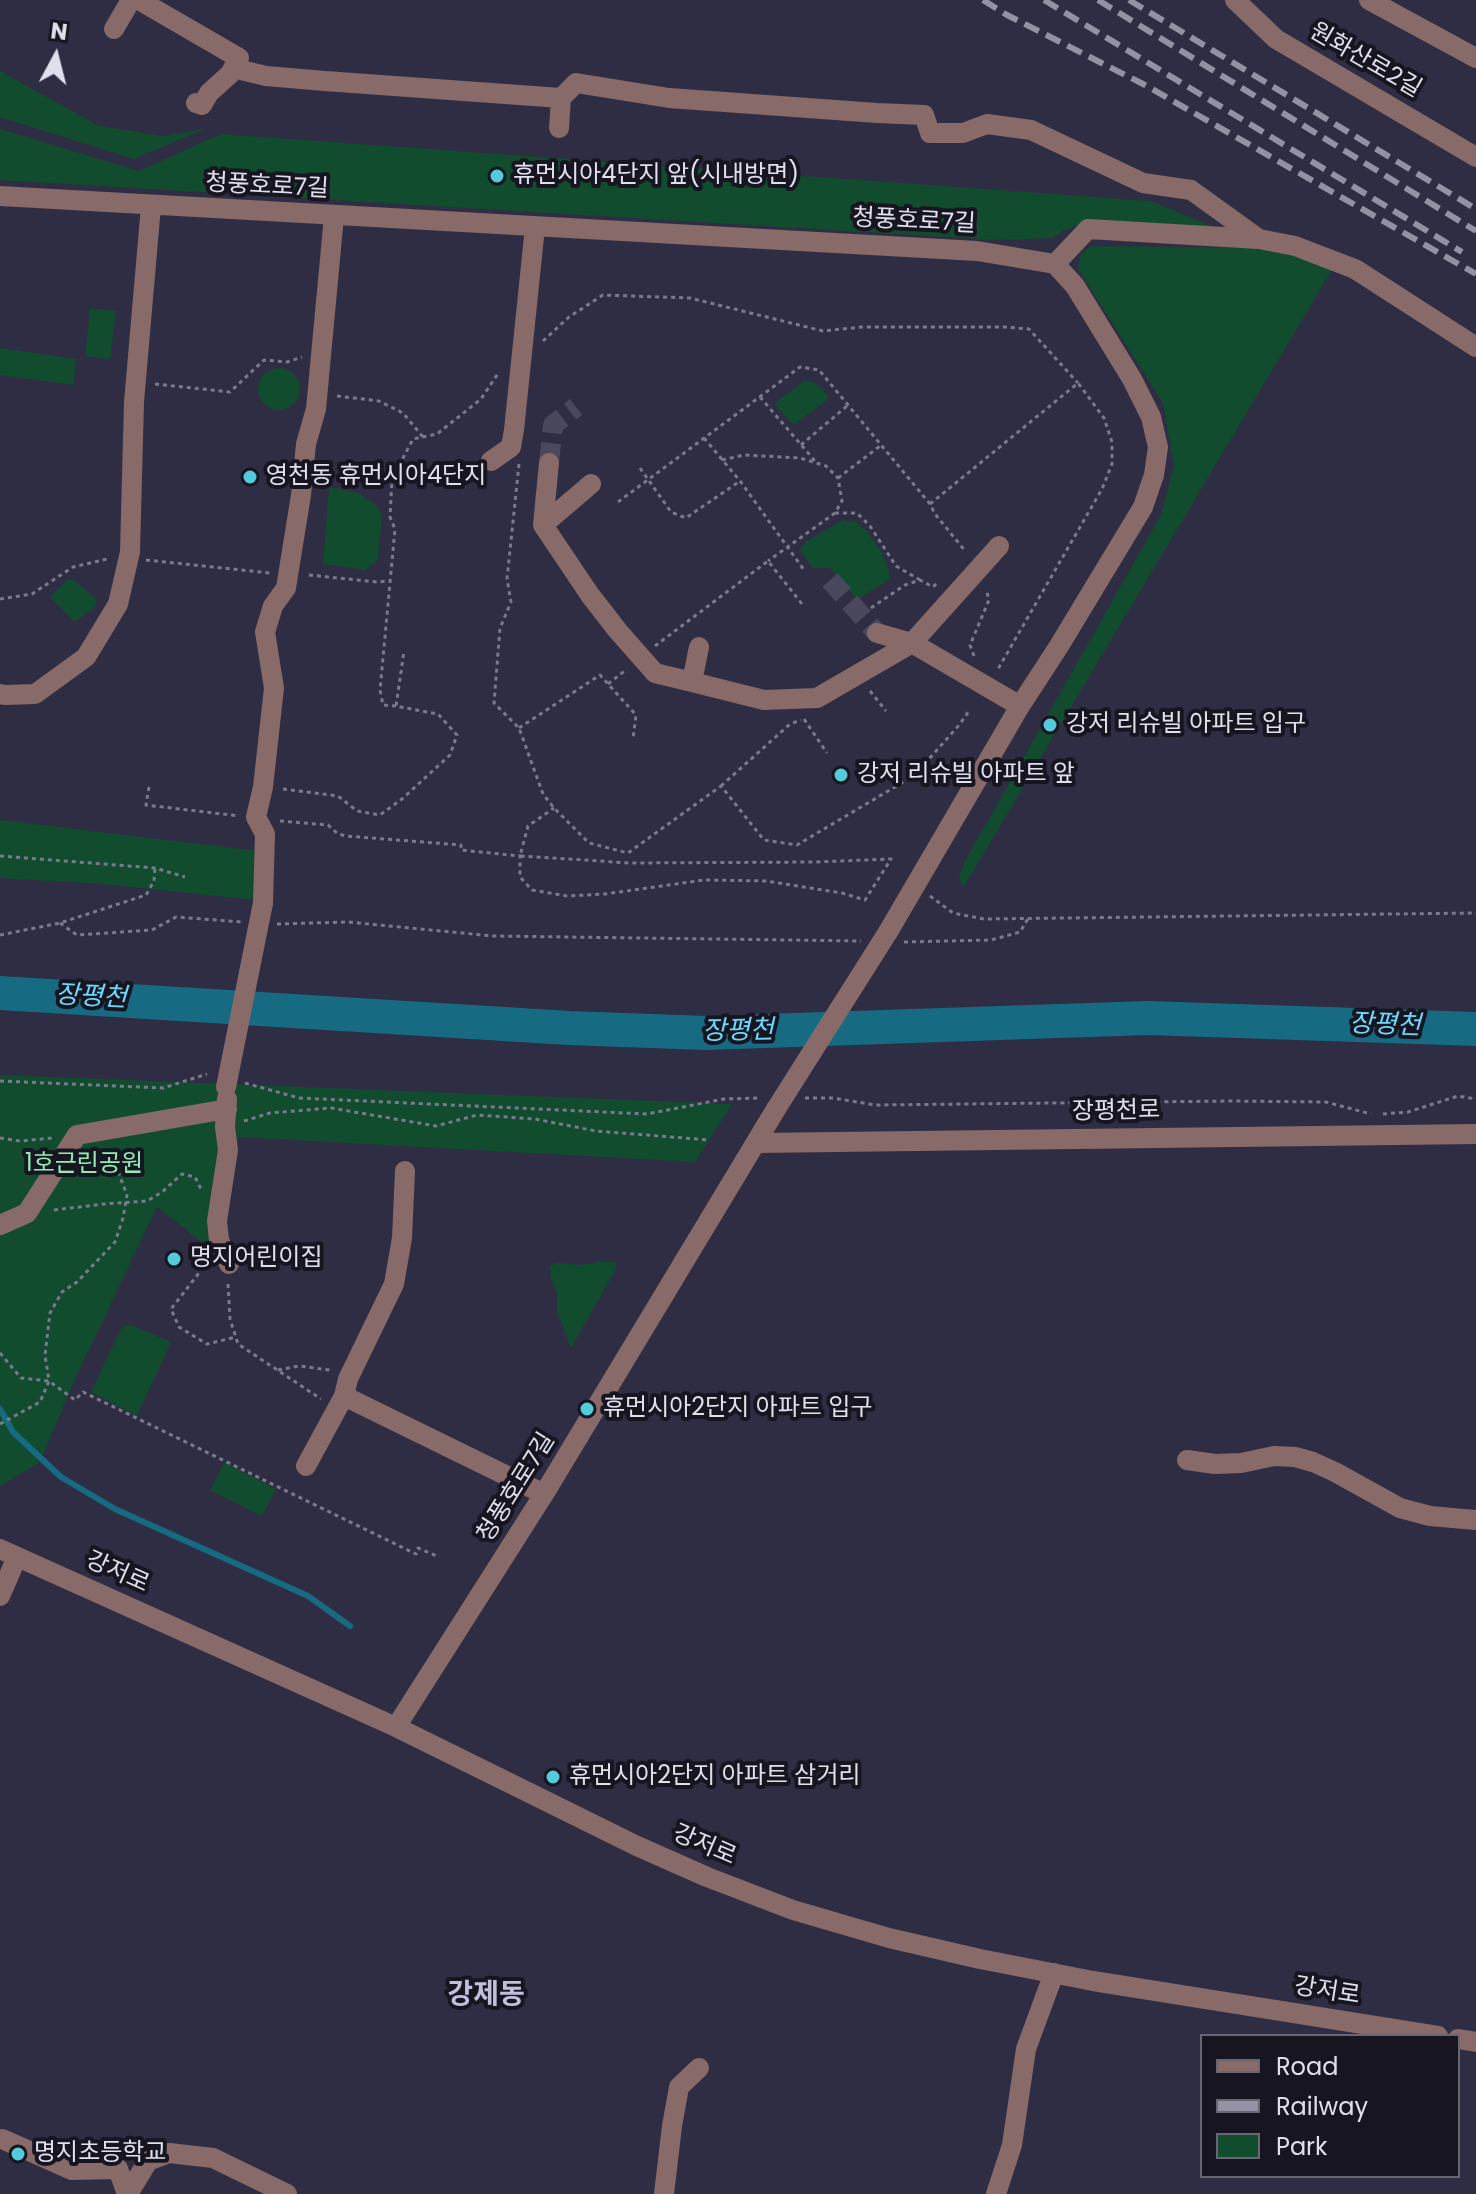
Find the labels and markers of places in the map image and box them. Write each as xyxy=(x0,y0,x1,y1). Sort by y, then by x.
place label: 휴먼시아4단지 앞(시내방면) xyxy=(513,162,799,190)
marker: 휴먼시아4단지 앞(시내방면) xyxy=(488,167,506,185)
place label: 영천동 휴먼시아4단지 xyxy=(266,463,486,491)
marker: 영천동 휴먼시아4단지 xyxy=(241,468,259,486)
place label: 강저 리슈빌 아파트 입구 xyxy=(1066,711,1306,739)
marker: 강저 리슈빌 아파트 입구 xyxy=(1041,716,1059,734)
place label: 강저 리슈빌 아파트 앞 xyxy=(857,761,1075,789)
marker: 강저 리슈빌 아파트 앞 xyxy=(832,766,850,784)
place label: 명지어린이집 xyxy=(190,1245,322,1273)
marker: 명지어린이집 xyxy=(165,1250,183,1268)
place label: 휴먼시아2단지 아파트 입구 xyxy=(603,1395,872,1423)
marker: 휴먼시아2단지 아파트 입구 xyxy=(578,1400,596,1418)
place label: 휴먼시아2단지 아파트 삼거리 xyxy=(569,1763,861,1791)
marker: 휴먼시아2단지 아파트 삼거리 xyxy=(544,1768,562,1786)
place label: 명지초등학교 xyxy=(34,2140,166,2168)
marker: 명지초등학교 xyxy=(9,2145,27,2163)

